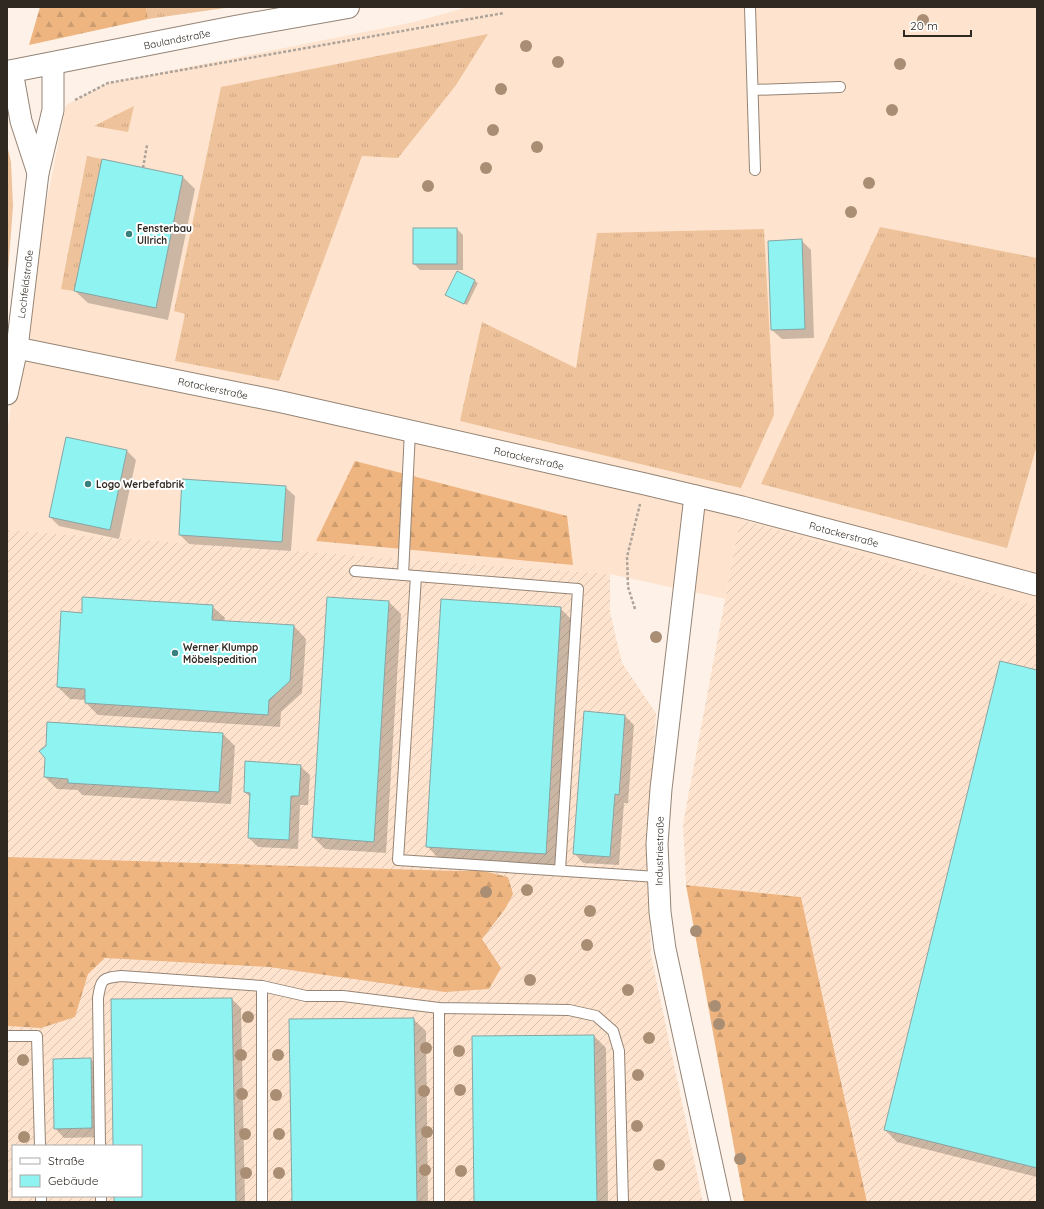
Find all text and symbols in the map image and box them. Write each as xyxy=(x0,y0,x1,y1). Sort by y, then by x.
scale bar xyxy=(904,12,971,38)
text: 20 m xyxy=(910,18,938,33)
street label: Baulandstraße xyxy=(143,27,212,52)
place label: Fensterbau Ullrich xyxy=(137,222,192,247)
marker: Fensterbau Ullrich xyxy=(124,229,134,239)
street label: Lochfeldstraße xyxy=(15,249,36,319)
street label: Rotackerstraße xyxy=(177,375,250,402)
street label: Rotackerstraße xyxy=(493,444,566,473)
place label: Logo Werbefabrik xyxy=(96,478,184,491)
marker: Logo Werbefabrik xyxy=(83,479,93,489)
street label: Rotackerstraße xyxy=(808,519,880,550)
place label: Werner Klumpp Möbelspedition xyxy=(183,641,258,666)
marker: Werner Klumpp Möbelspedition xyxy=(170,648,180,658)
street label: Industriestraße xyxy=(652,816,667,886)
legend xyxy=(12,1145,142,1197)
text: Straße xyxy=(48,1153,85,1168)
text: Gebäude xyxy=(48,1173,99,1188)

